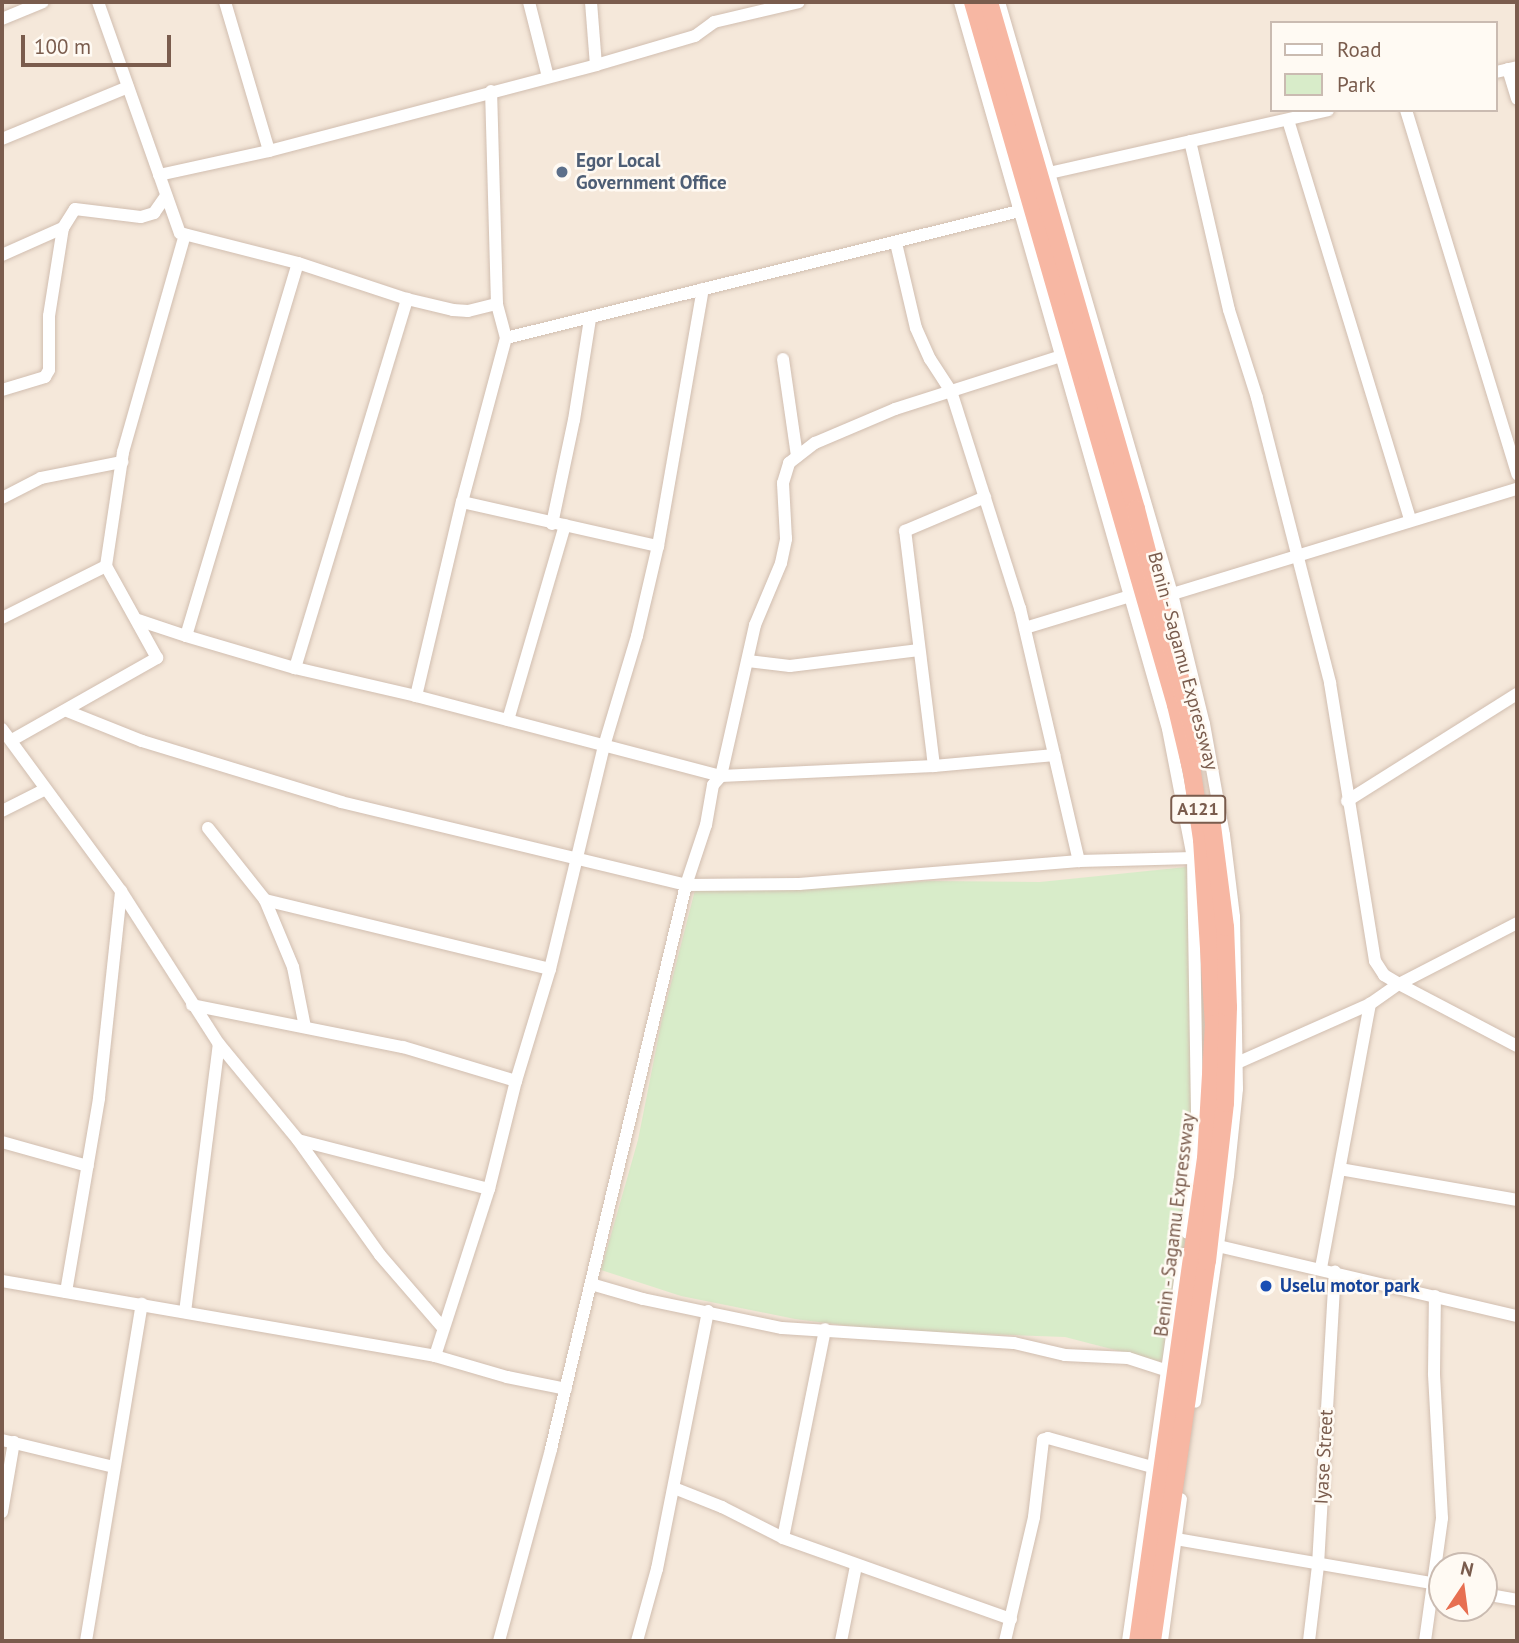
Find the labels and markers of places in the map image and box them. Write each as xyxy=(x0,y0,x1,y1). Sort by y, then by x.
place label: Egor Local Government Office xyxy=(576,150,727,194)
marker: Egor Local Government Office xyxy=(554,164,570,180)
place label: Uselu motor park xyxy=(1280,1275,1420,1297)
marker: Uselu motor park xyxy=(1258,1278,1274,1294)

